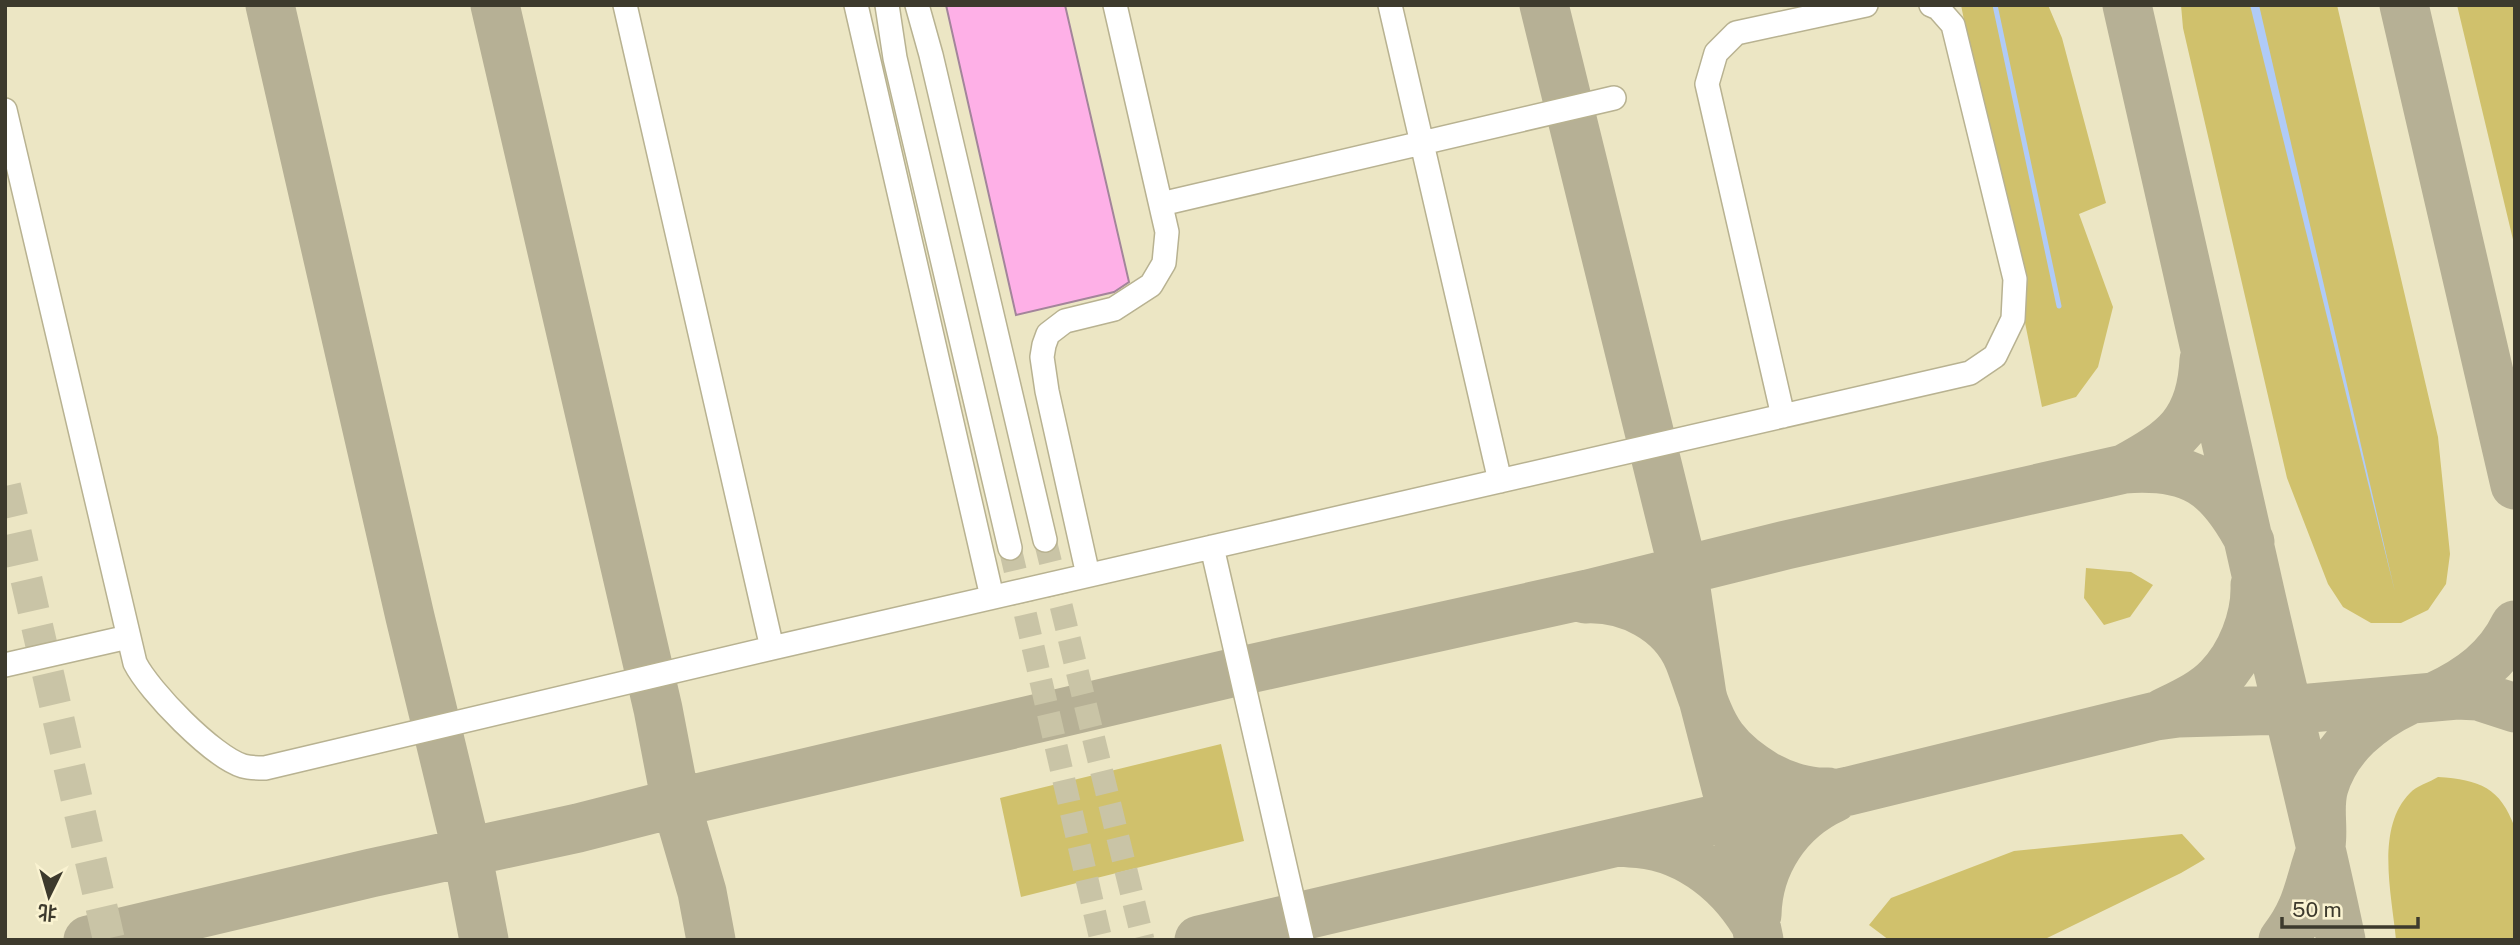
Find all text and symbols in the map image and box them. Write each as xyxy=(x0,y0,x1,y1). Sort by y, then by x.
north arrow xyxy=(14,861,84,931)
scale bar xyxy=(2282,886,2418,930)
text: 50 m xyxy=(2292,897,2342,922)
text: 北 xyxy=(37,901,58,925)

